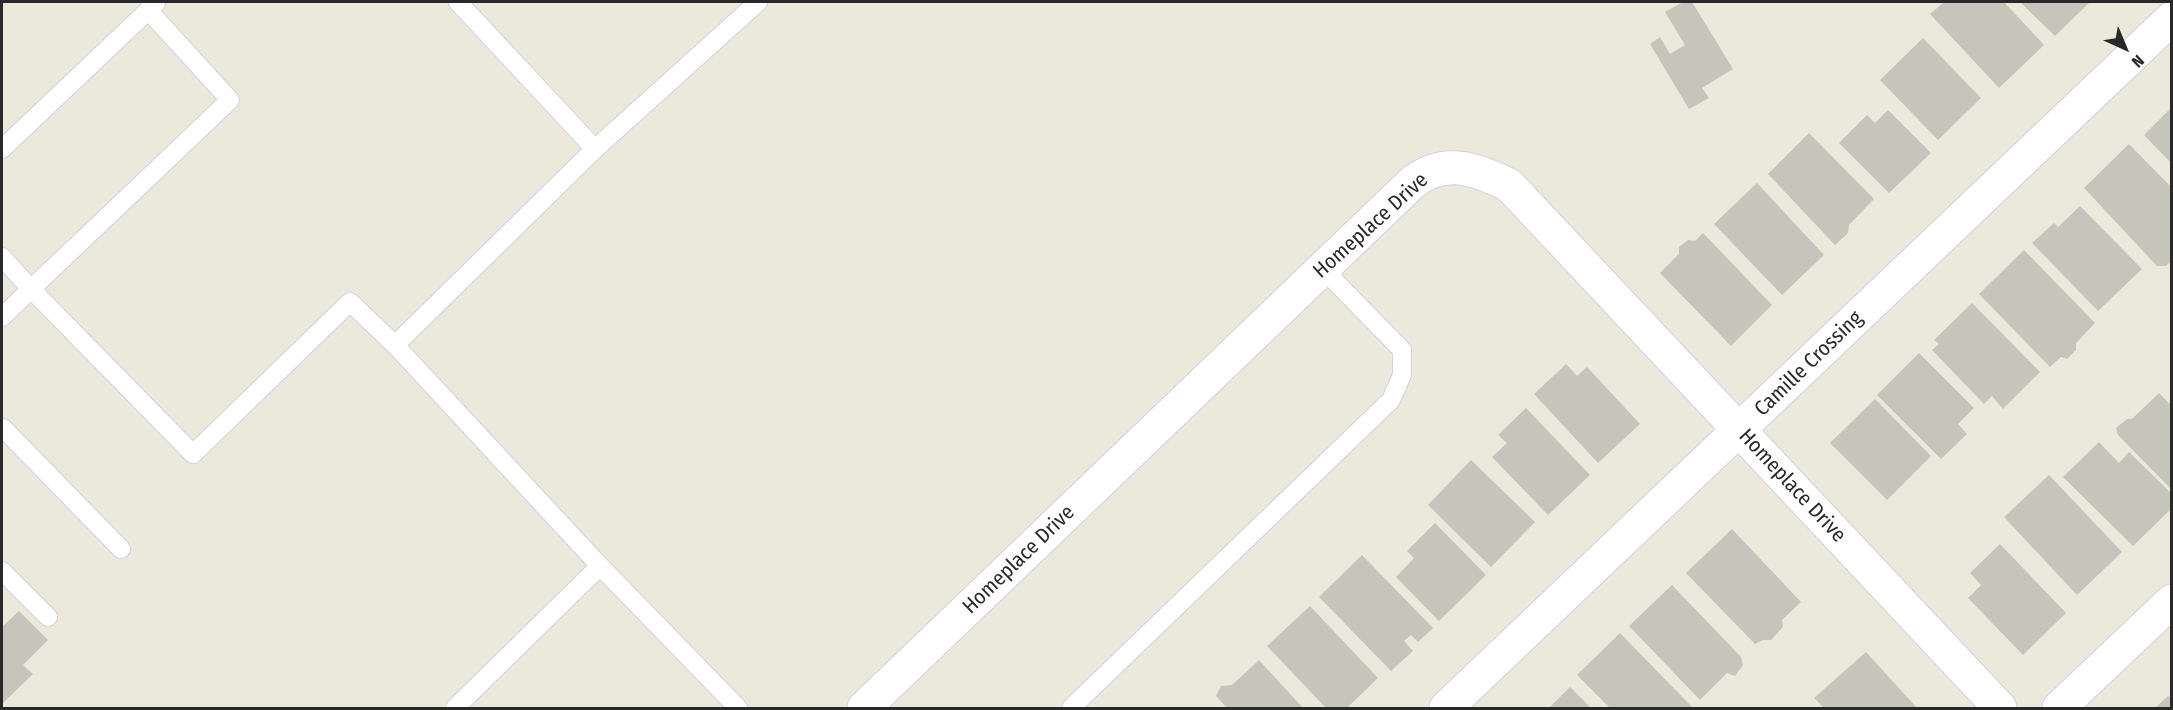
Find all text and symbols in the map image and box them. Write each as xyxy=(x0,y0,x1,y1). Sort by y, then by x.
north arrow xyxy=(2095,18,2155,78)
text: N xyxy=(2128,51,2148,71)
street label: Homeplace Drive xyxy=(1308,168,1434,284)
street label: Camille Crossing xyxy=(1750,306,1868,422)
street label: Homeplace Drive xyxy=(1733,424,1851,548)
street label: Homeplace Drive xyxy=(958,500,1080,620)

